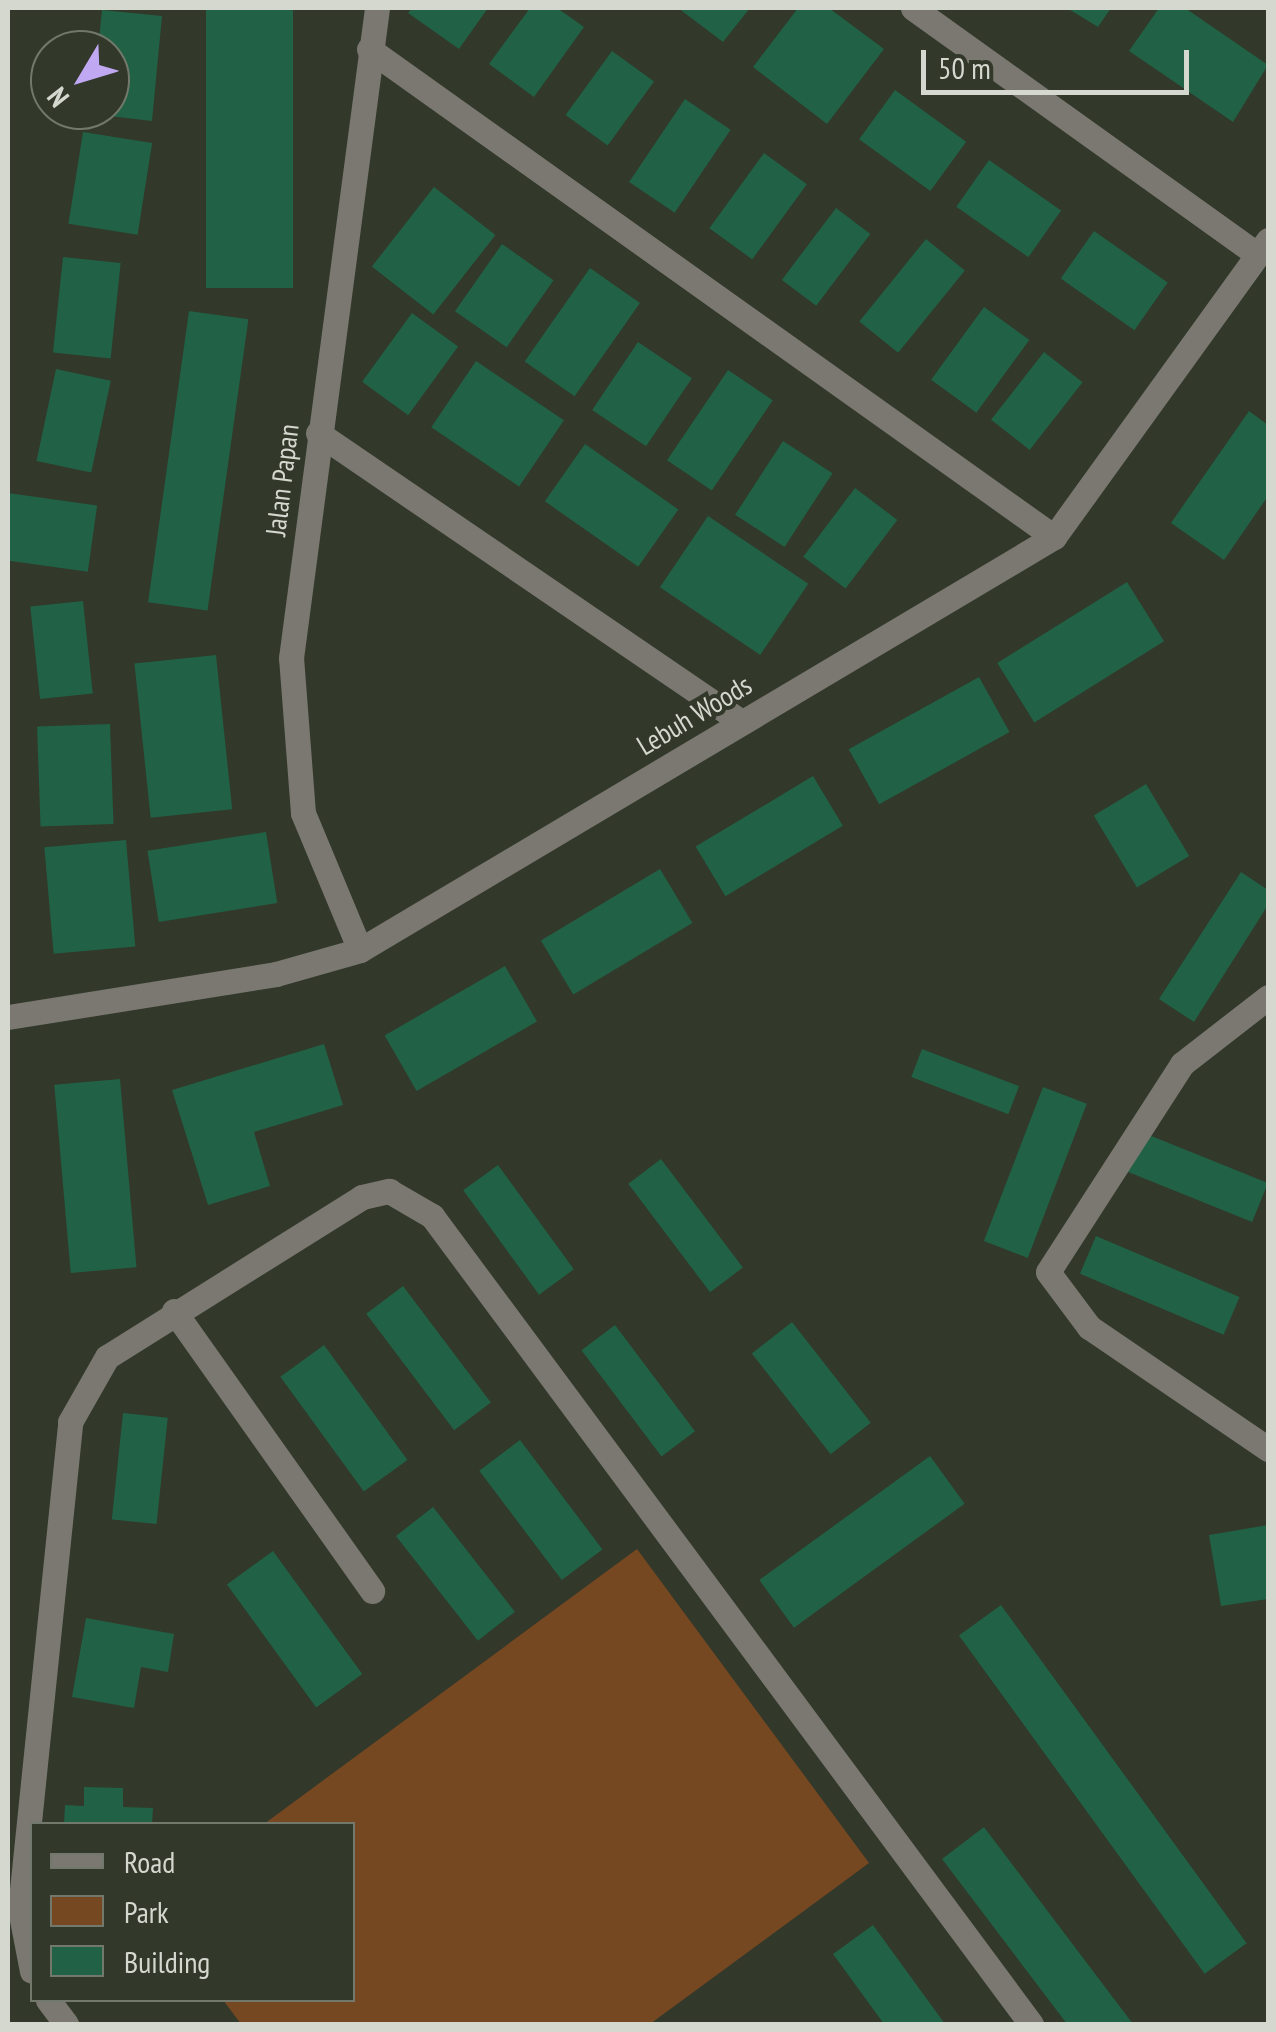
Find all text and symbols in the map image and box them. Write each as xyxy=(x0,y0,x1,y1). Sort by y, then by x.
north arrow xyxy=(30,30,130,130)
scale bar xyxy=(926,30,1194,92)
text: 50 m xyxy=(938,48,991,87)
text: N xyxy=(38,80,77,115)
street label: Jalan Papan xyxy=(258,422,306,538)
street label: Lebuh Woods xyxy=(630,668,758,762)
legend xyxy=(30,1822,355,2002)
text: Road xyxy=(124,1842,175,1881)
text: Park xyxy=(124,1892,169,1931)
text: Building xyxy=(124,1942,210,1981)

